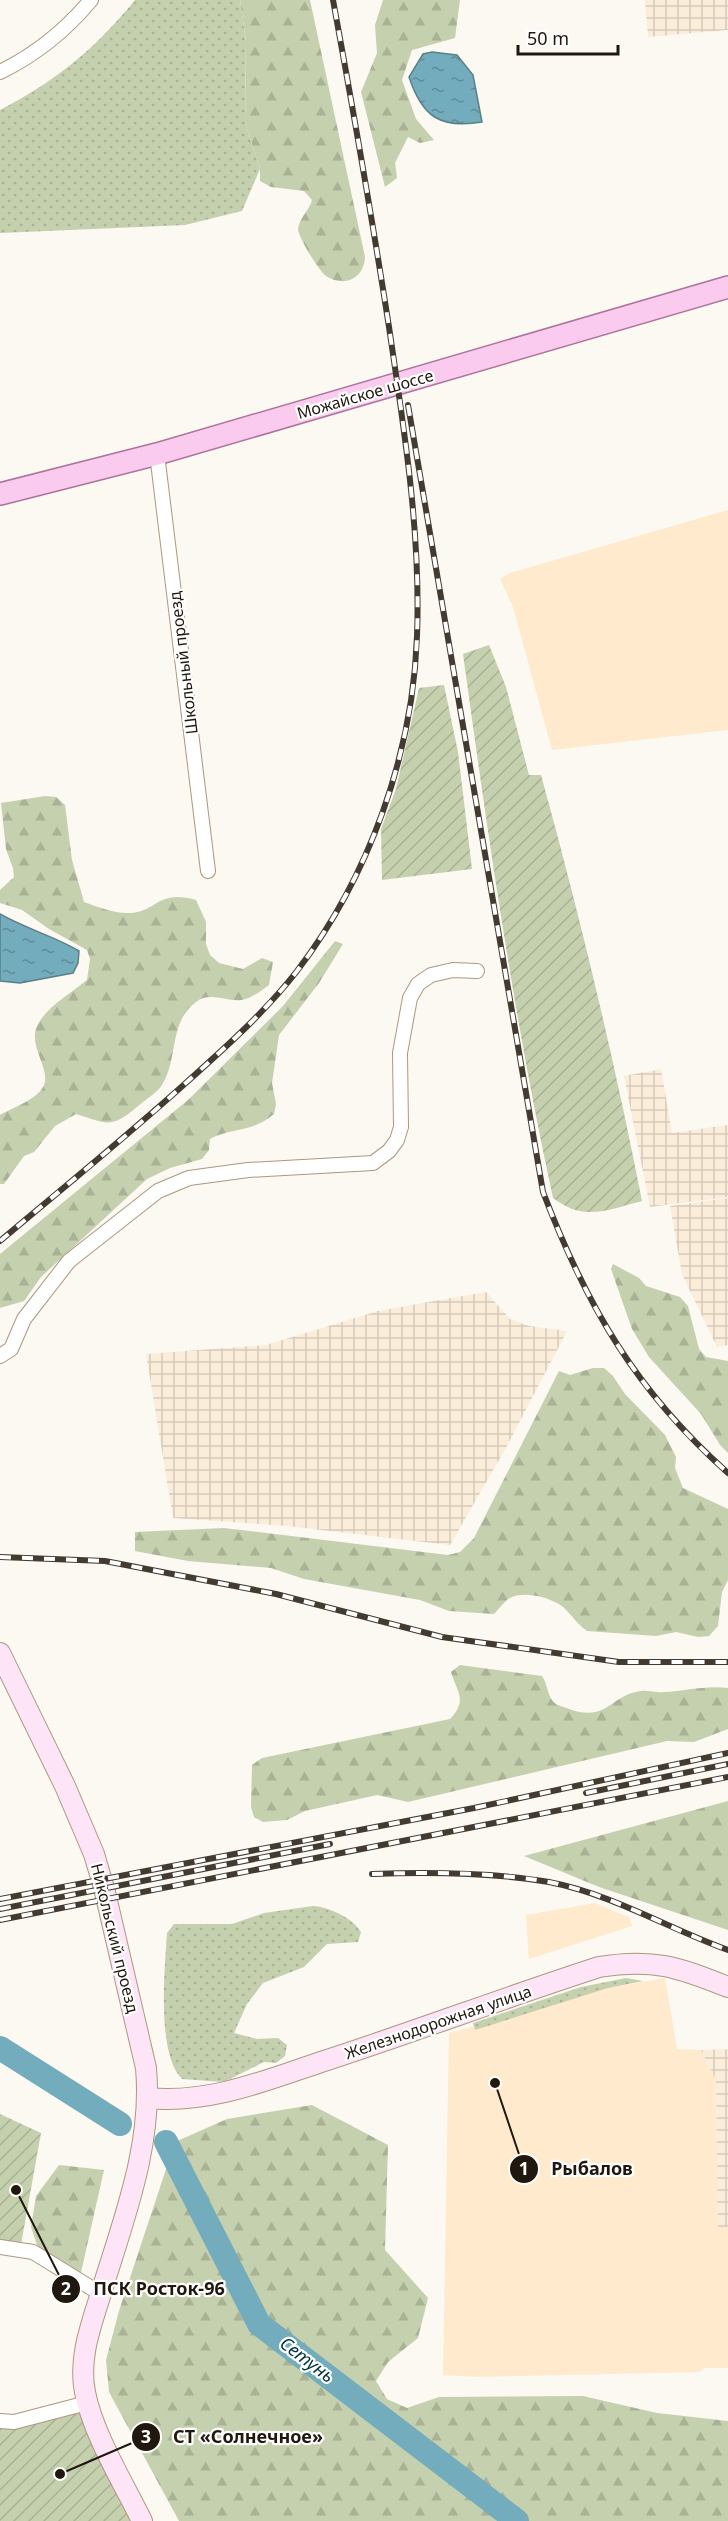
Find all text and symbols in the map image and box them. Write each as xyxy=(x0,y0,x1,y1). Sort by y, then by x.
scale bar xyxy=(518,18,618,56)
text: 50 m xyxy=(527,26,569,50)
street label: Можайское шоссе xyxy=(294,364,436,424)
street label: Школьный проезд xyxy=(163,590,203,736)
street label: Никольский проезд xyxy=(86,1861,144,2015)
street label: Железнодорожная улица xyxy=(342,1980,534,2064)
callout: Рыбалов xyxy=(509,2151,644,2187)
text: 1 xyxy=(519,2156,529,2180)
text: Рыбалов xyxy=(551,2156,633,2180)
callout: ПСК Росток-96 xyxy=(51,2271,237,2307)
text: 2 xyxy=(61,2276,71,2300)
text: ПСК Росток-96 xyxy=(93,2276,225,2300)
water label: Сетунь xyxy=(276,2331,340,2387)
callout: СТ «Солнечное» xyxy=(131,2419,335,2455)
text: 3 xyxy=(141,2424,151,2448)
text: СТ «Солнечное» xyxy=(173,2424,323,2448)

